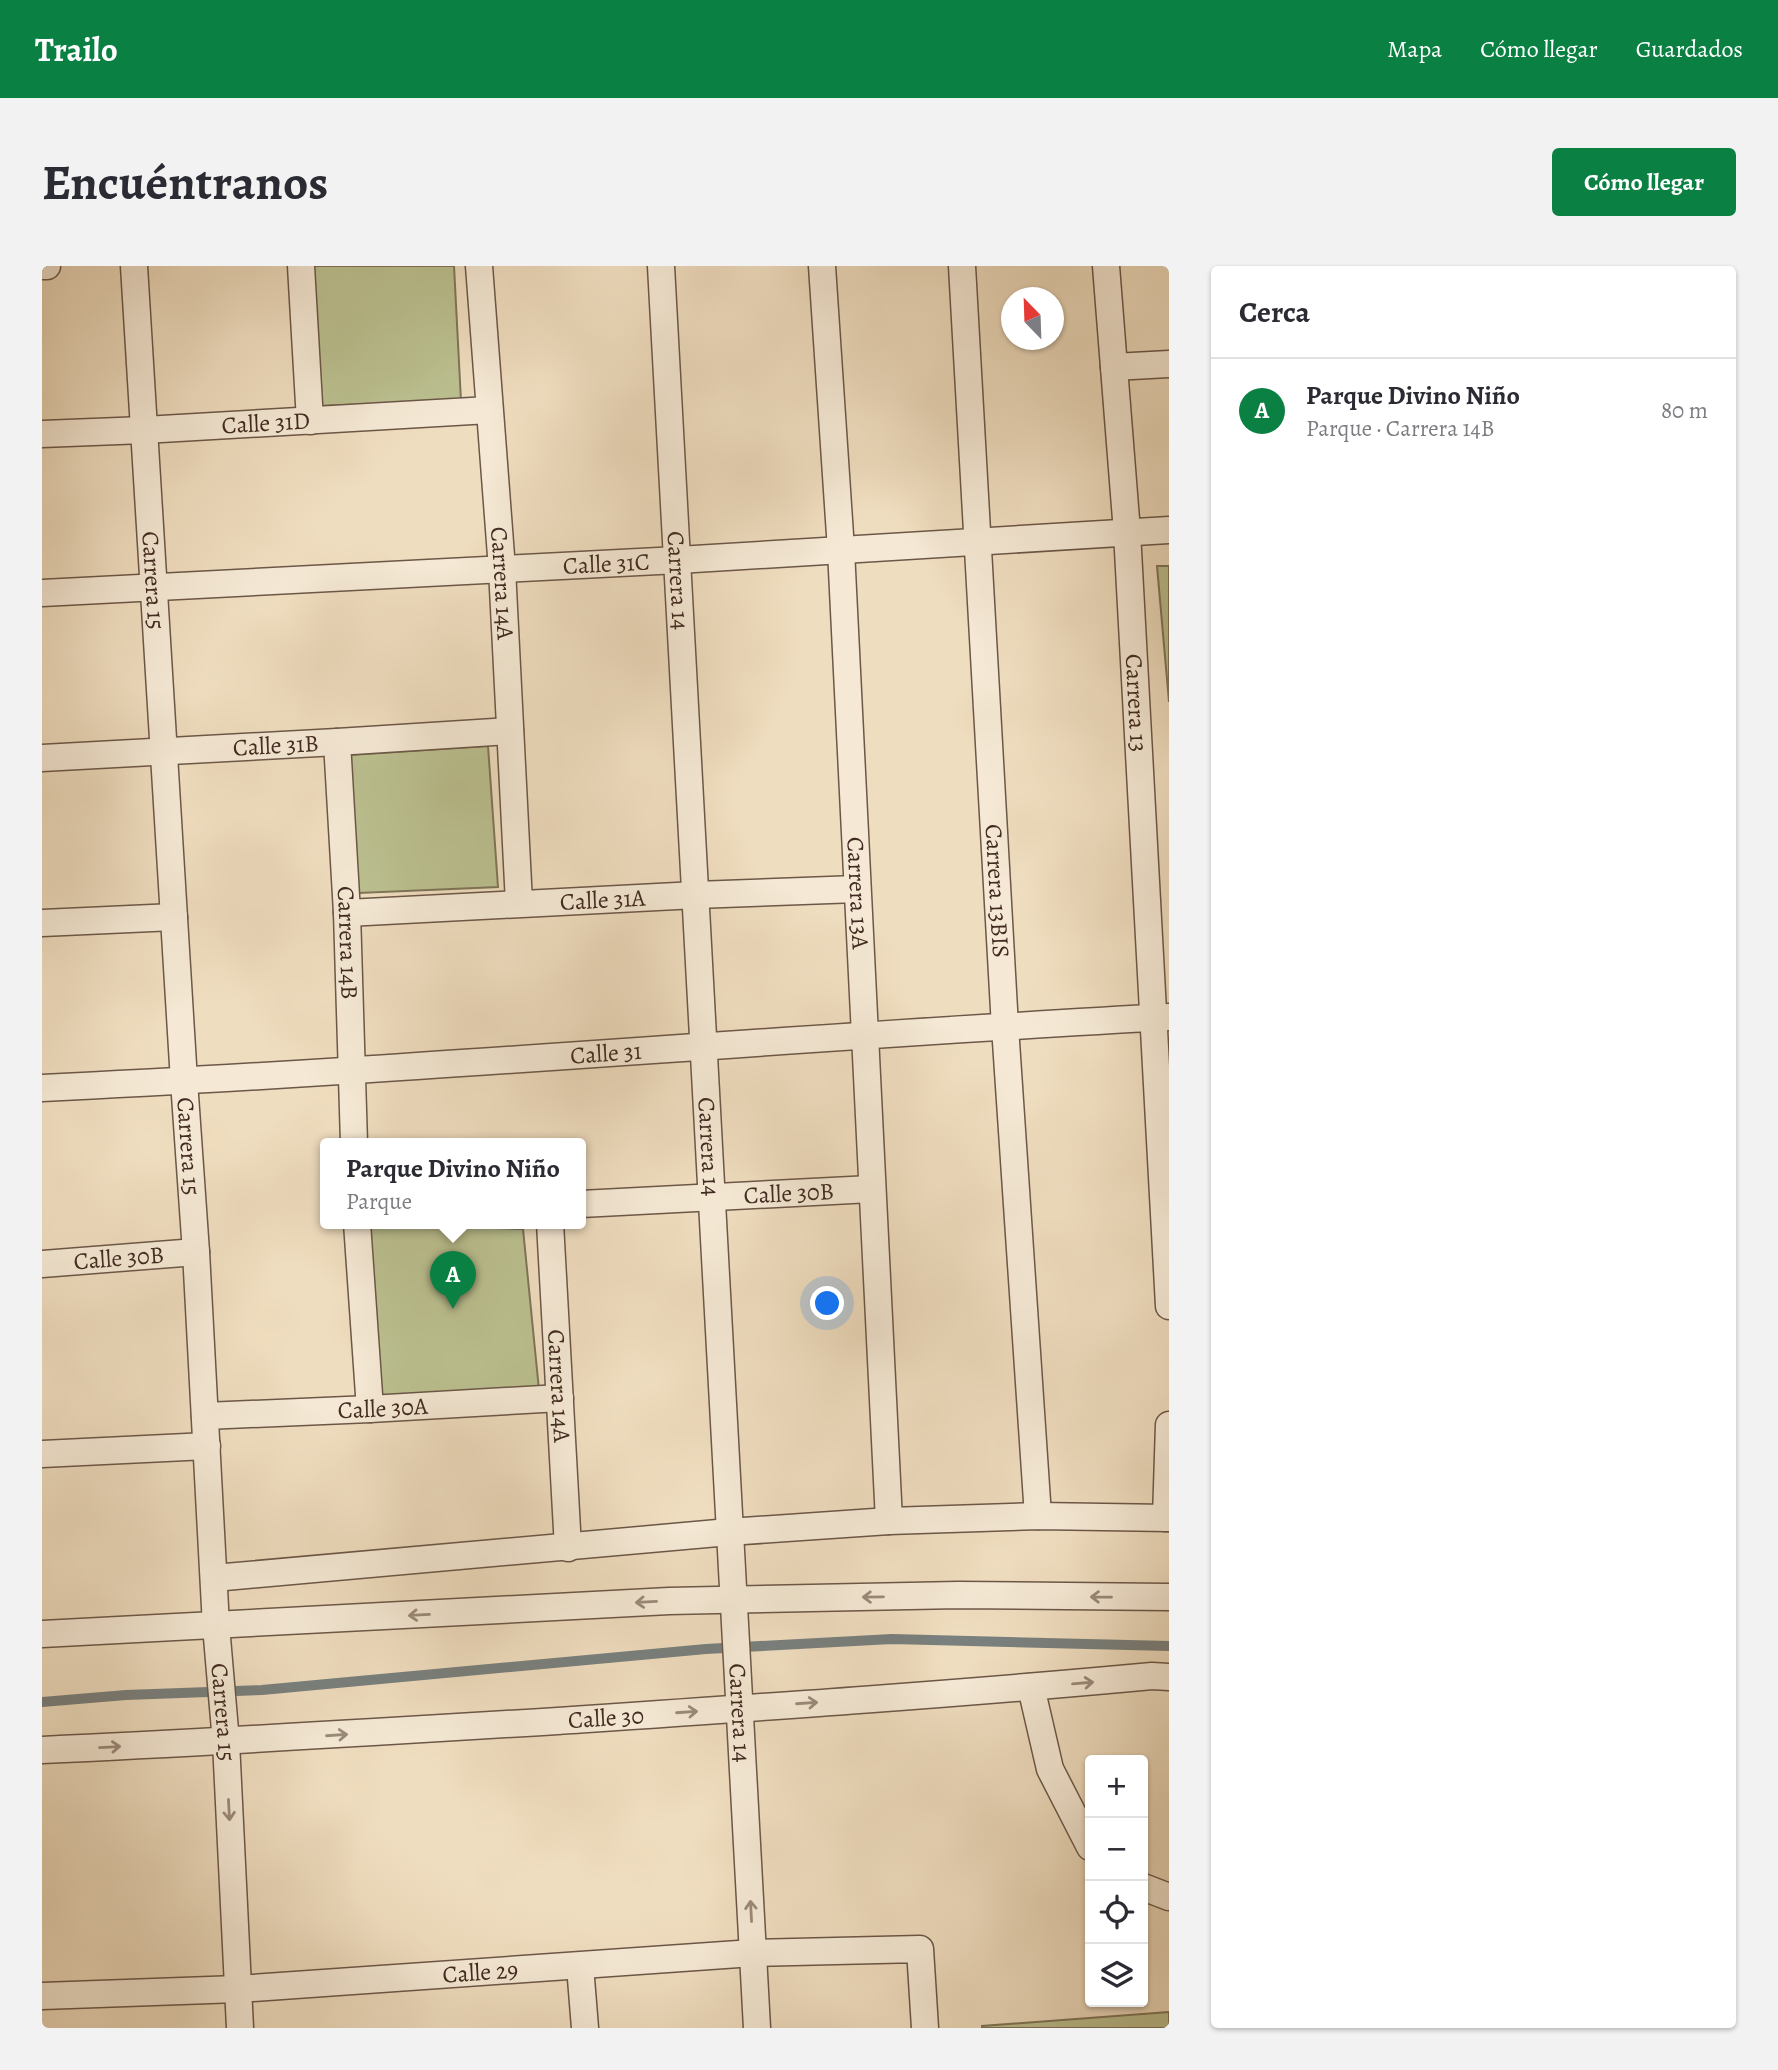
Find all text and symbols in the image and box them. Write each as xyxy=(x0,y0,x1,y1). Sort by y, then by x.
text: Trailo xyxy=(35,27,118,72)
text: Mapa xyxy=(1387,33,1442,65)
text: Cómo llegar xyxy=(1480,33,1598,65)
text: Guardados xyxy=(1636,33,1743,65)
button: Cómo llegar xyxy=(1552,148,1736,216)
text: Encuéntranos xyxy=(42,149,328,216)
north arrow xyxy=(1001,287,1064,350)
text: Cerca xyxy=(1239,292,1310,332)
text: Parque Divino Niño xyxy=(1306,378,1520,413)
text: A xyxy=(1255,395,1269,426)
text: 80 m xyxy=(1661,395,1708,426)
street label: Calle 31D xyxy=(221,404,311,441)
text: Parque · Carrera 14B xyxy=(1306,413,1494,444)
street label: Carrera 14A xyxy=(483,525,522,641)
street label: Carrera 15 xyxy=(134,530,172,631)
street label: Carrera 14 xyxy=(659,530,697,631)
street label: Calle 31C xyxy=(562,545,650,582)
street label: Carrera 13 xyxy=(1118,653,1155,753)
street label: Calle 31B xyxy=(232,727,319,764)
street label: Carrera 13BIS xyxy=(978,823,1017,959)
street label: Carrera 13A xyxy=(839,836,877,951)
street label: Calle 31A xyxy=(559,882,647,918)
street label: Carrera 14B xyxy=(329,885,366,1000)
street label: Calle 31 xyxy=(569,1035,643,1072)
street label: Carrera 15 xyxy=(169,1096,208,1197)
street label: Carrera 14 xyxy=(690,1096,728,1197)
popup xyxy=(320,1138,586,1229)
text: Parque Divino Niño xyxy=(346,1151,560,1186)
street label: Calle 30B xyxy=(743,1175,835,1212)
text: Parque xyxy=(346,1186,412,1217)
street label: Calle 30B xyxy=(72,1239,165,1277)
pin: A xyxy=(430,1251,476,1309)
your location xyxy=(810,1286,844,1320)
street label: Carrera 14A xyxy=(540,1328,578,1444)
street label: Calle 30A xyxy=(337,1390,430,1426)
one-way arrow xyxy=(862,1590,885,1603)
one-way arrow xyxy=(1090,1590,1113,1603)
one-way arrow xyxy=(635,1596,658,1609)
one-way arrow xyxy=(407,1608,430,1621)
street label: Carrera 15 xyxy=(203,1662,243,1762)
street label: Carrera 14 xyxy=(721,1662,759,1763)
one-way arrow xyxy=(1071,1676,1094,1689)
one-way arrow xyxy=(796,1697,819,1710)
street label: Calle 30 xyxy=(567,1699,645,1736)
one-way arrow xyxy=(675,1705,697,1718)
one-way arrow xyxy=(326,1728,348,1741)
one-way arrow xyxy=(98,1741,121,1754)
map controls xyxy=(1085,1755,1148,2007)
button: + xyxy=(1085,1755,1148,1818)
one-way arrow xyxy=(222,1799,235,1822)
button: − xyxy=(1085,1818,1148,1881)
button: locate xyxy=(1085,1881,1148,1944)
one-way arrow xyxy=(744,1900,757,1923)
button: layers xyxy=(1085,1944,1148,2007)
street label: Calle 29 xyxy=(441,1953,519,1991)

